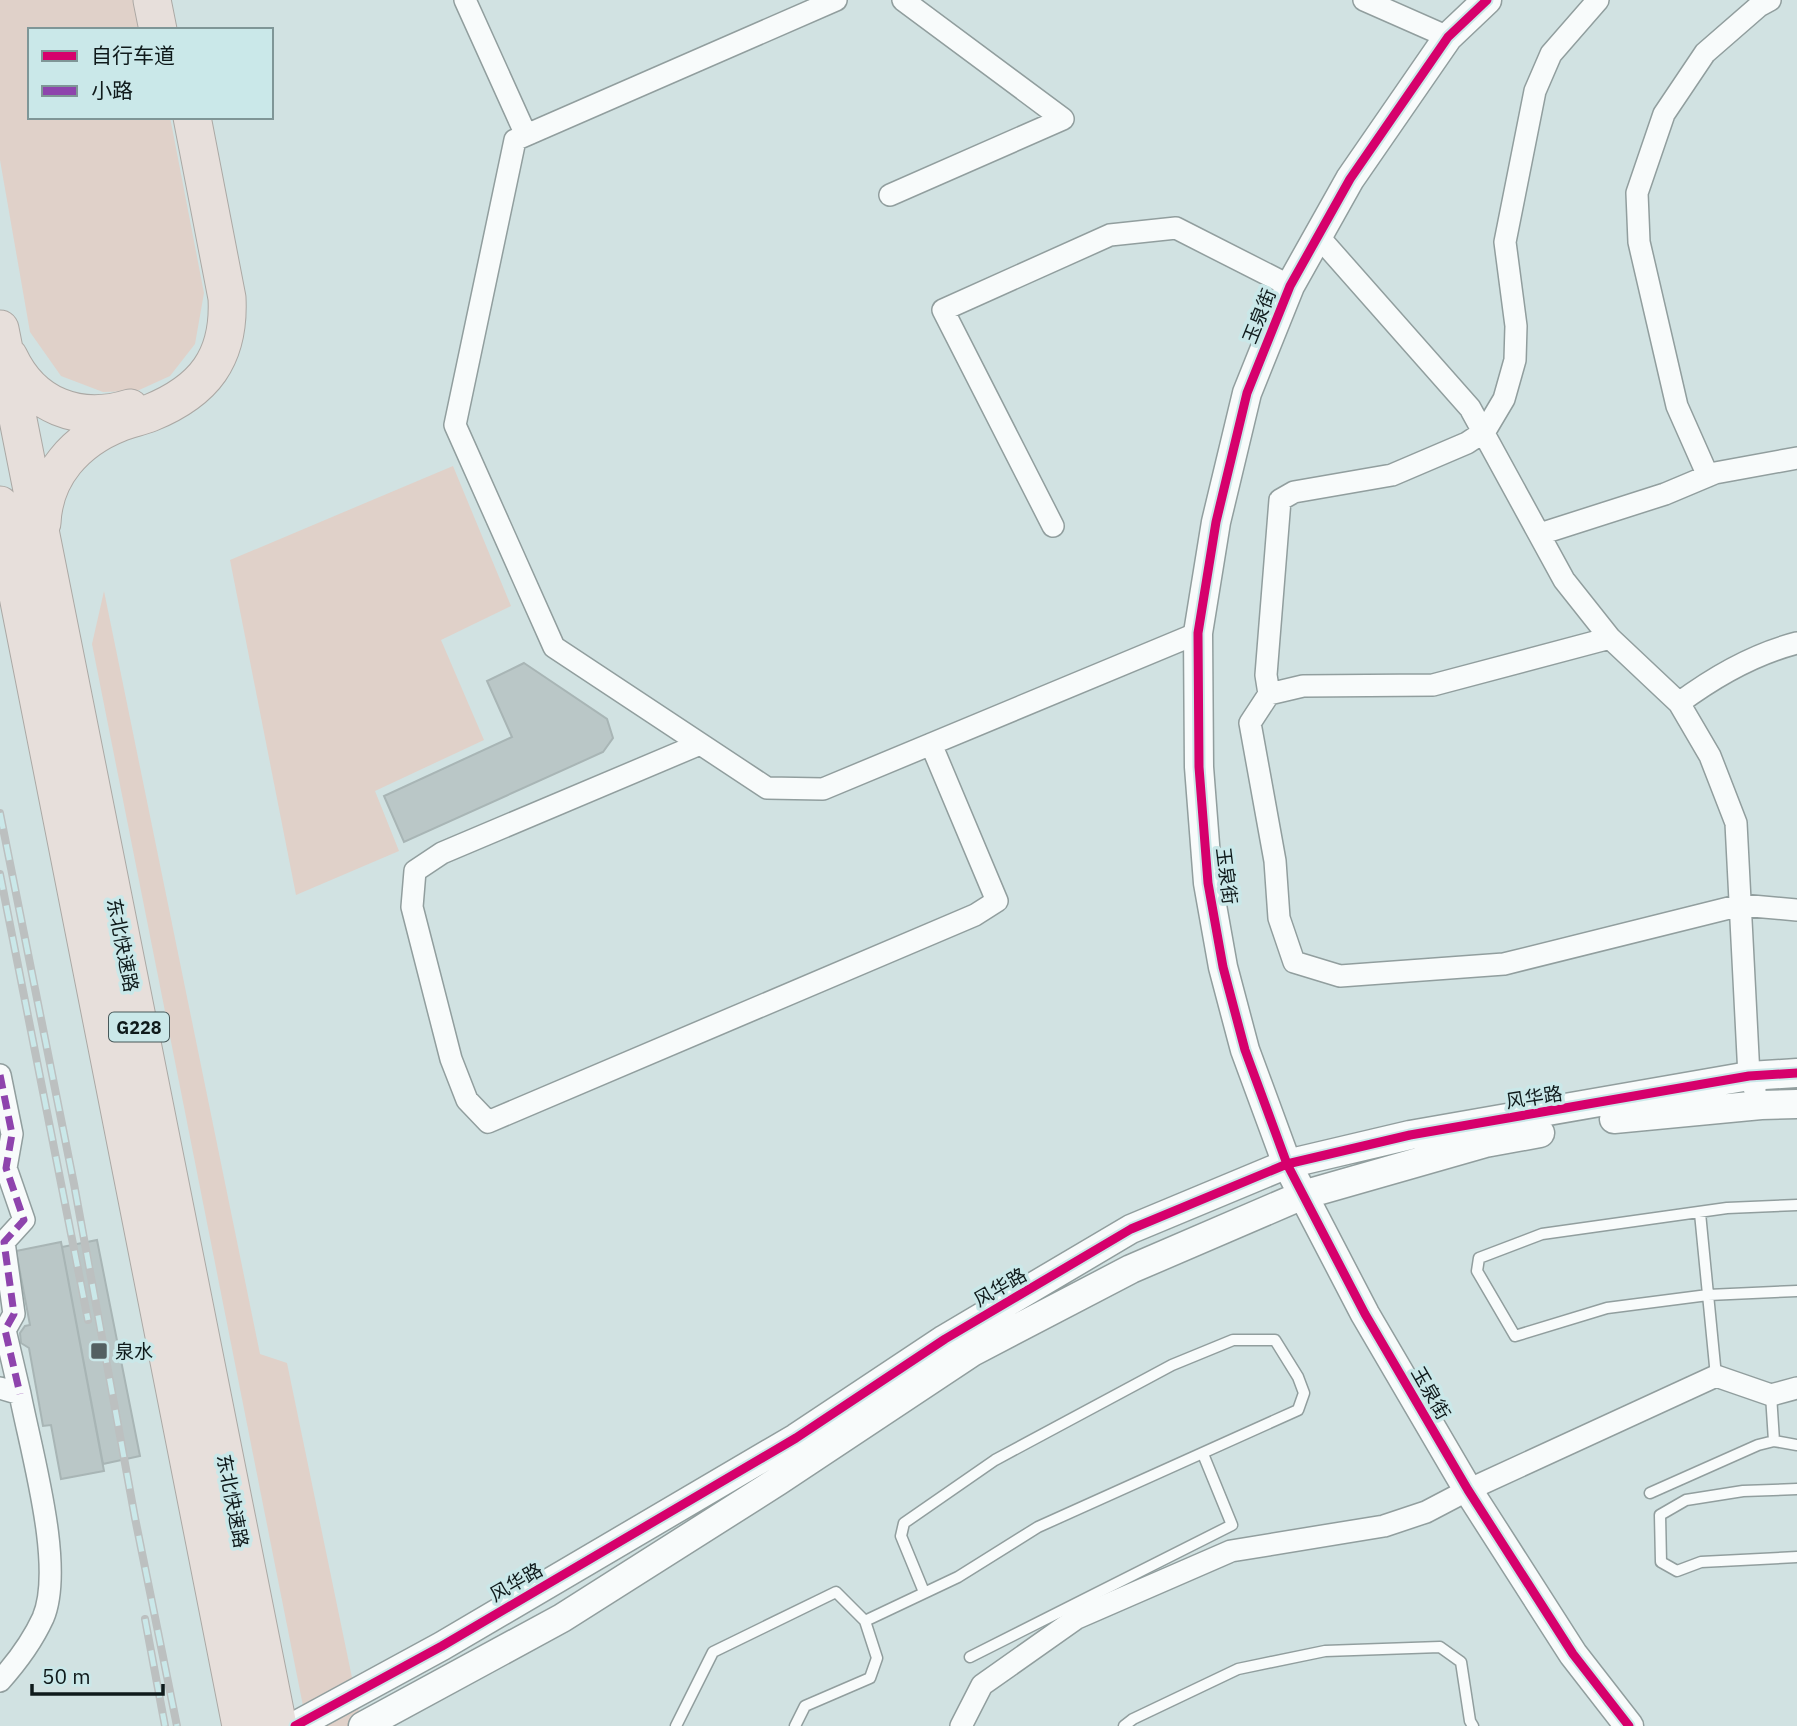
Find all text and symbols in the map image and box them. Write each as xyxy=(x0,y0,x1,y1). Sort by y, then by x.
legend xyxy=(28,28,273,119)
text: 自行车道 xyxy=(91,41,175,69)
text: 小路 xyxy=(91,76,133,104)
street label: 玉泉街 xyxy=(1237,285,1281,347)
street label: 玉泉街 xyxy=(1212,846,1242,906)
street label: 东北快速路 xyxy=(102,896,144,994)
road number: G228 xyxy=(109,1012,169,1042)
street label: 风华路 xyxy=(1504,1081,1564,1113)
street label: 风华路 xyxy=(969,1262,1031,1312)
place label: 泉水 xyxy=(115,1339,153,1363)
marker: 泉水 xyxy=(89,1341,109,1361)
street label: 玉泉街 xyxy=(1406,1362,1456,1424)
street label: 东北快速路 xyxy=(212,1452,254,1550)
street label: 风华路 xyxy=(485,1557,547,1607)
scale bar xyxy=(32,1652,163,1696)
text: 50 m xyxy=(42,1662,91,1690)

